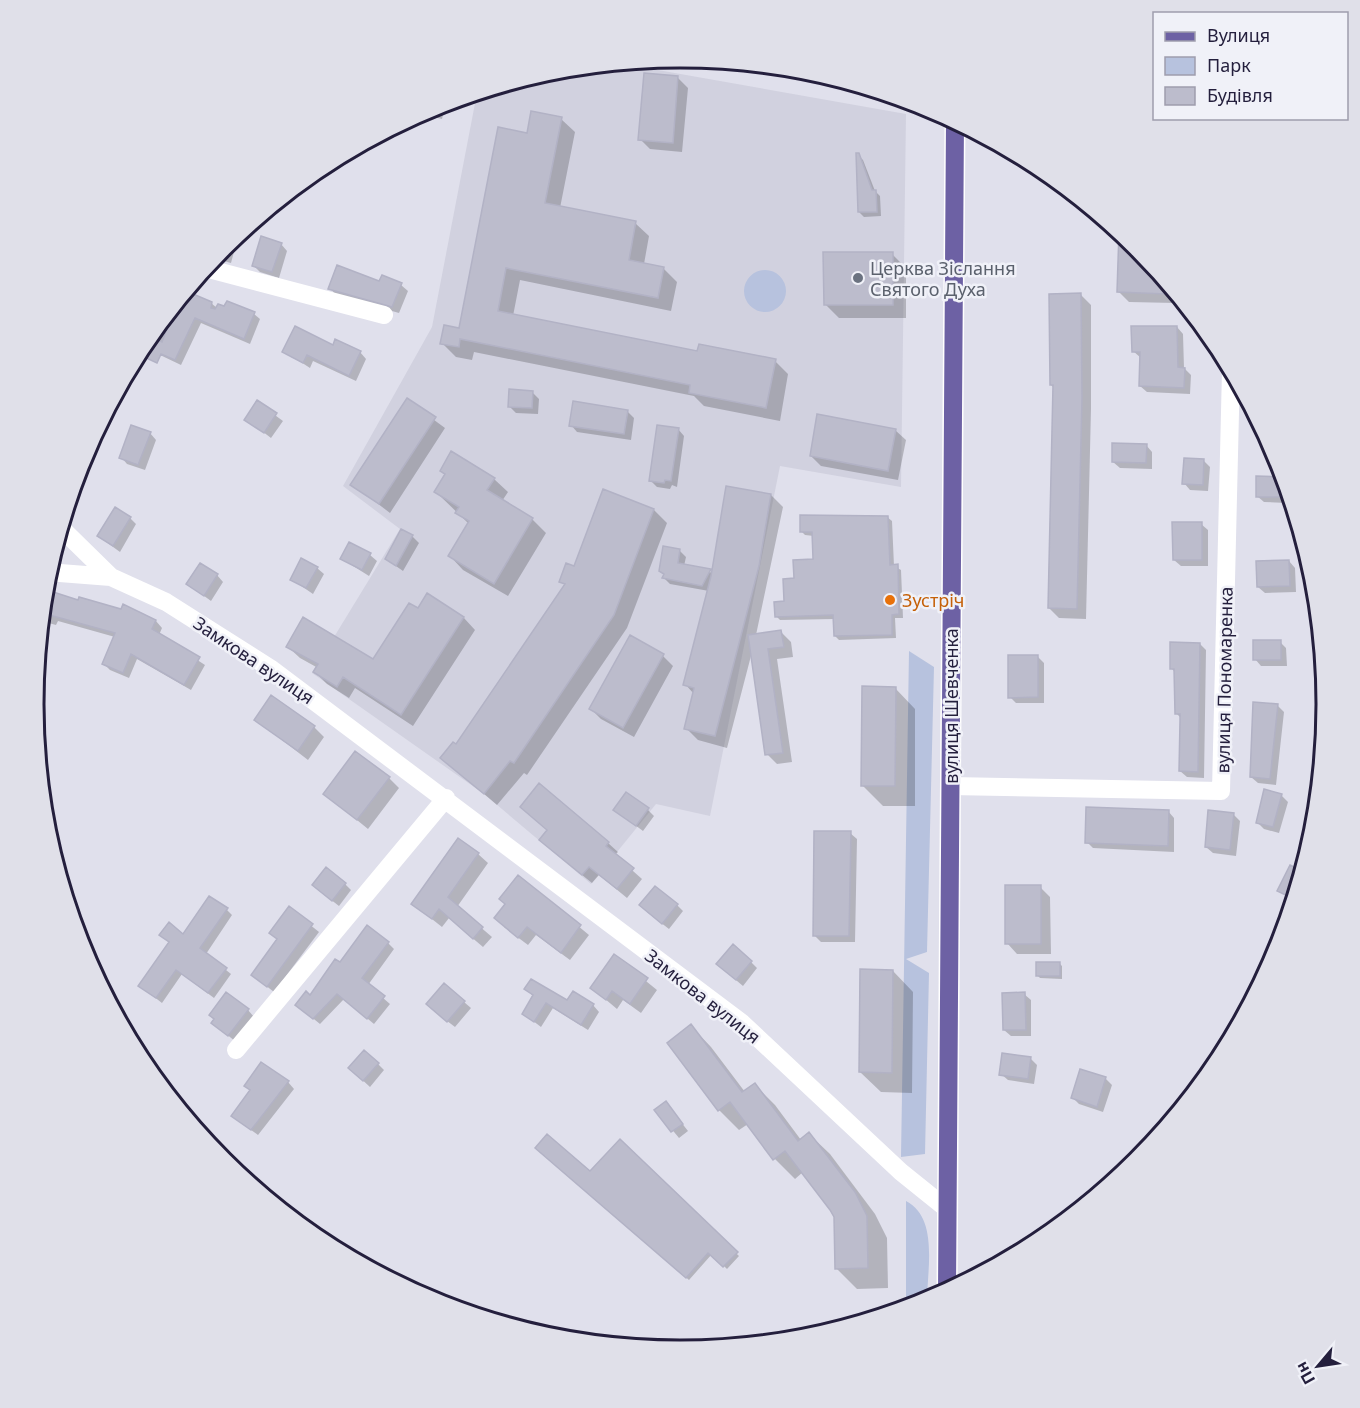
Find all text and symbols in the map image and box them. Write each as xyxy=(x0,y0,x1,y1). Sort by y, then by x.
legend xyxy=(1153,12,1348,120)
text: Вулиця xyxy=(1207,23,1270,47)
text: Парк xyxy=(1207,53,1251,77)
text: Будівля xyxy=(1207,83,1273,107)
place label: Церква Зіслання Святого Духа xyxy=(870,256,1016,301)
marker: Церква Зіслання Святого Духа xyxy=(851,271,865,285)
street label: вулиця Пономаренка xyxy=(1210,586,1238,774)
place label: Зустріч xyxy=(902,588,964,612)
marker: Зустріч xyxy=(883,593,897,607)
street label: Замкова вулиця xyxy=(189,611,319,709)
street label: вулиця Шевченка xyxy=(939,628,963,784)
street label: Замкова вулиця xyxy=(640,943,766,1049)
north arrow xyxy=(1288,1336,1348,1396)
text: Пн xyxy=(1290,1358,1320,1389)

